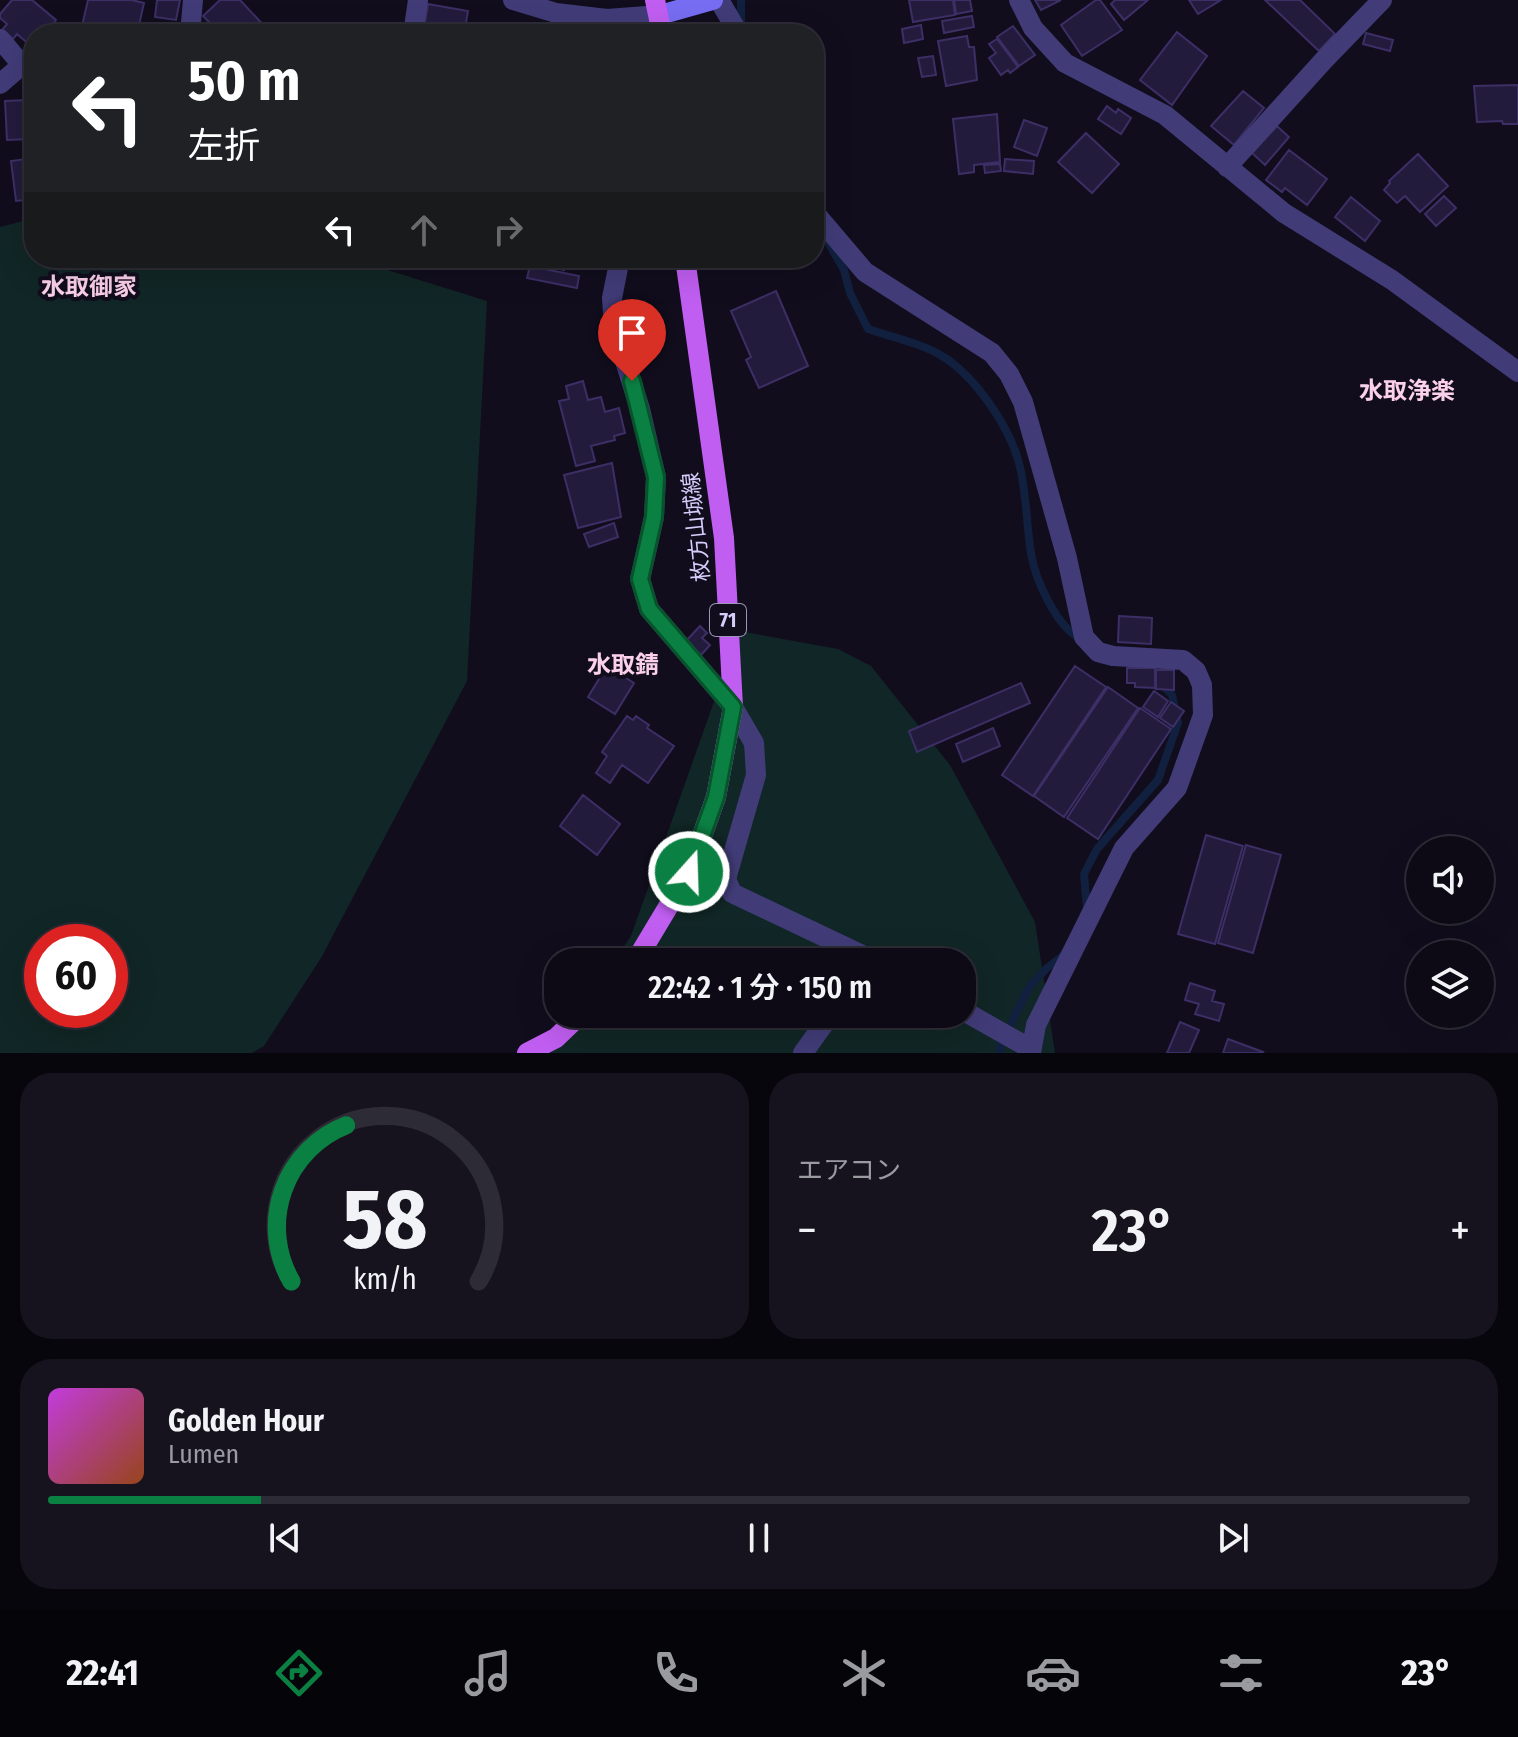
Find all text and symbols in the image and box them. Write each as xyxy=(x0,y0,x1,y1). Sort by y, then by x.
text: 50 m xyxy=(188,48,300,115)
icon: left xyxy=(56,56,160,160)
text: 左折 xyxy=(188,124,260,168)
icon: left xyxy=(318,208,362,252)
icon: ahead xyxy=(402,208,446,252)
icon: right xyxy=(486,208,530,252)
district label: 水取御家 xyxy=(41,273,137,301)
pin xyxy=(598,299,666,381)
icon: arrive xyxy=(610,311,654,355)
district label: 水取浄楽 xyxy=(1359,377,1455,405)
street label: 枚方山城線 xyxy=(677,471,715,583)
road number: 71 xyxy=(710,604,746,636)
district label: 水取錆 xyxy=(587,651,659,679)
position arrow xyxy=(647,830,731,914)
map controls xyxy=(1406,836,1494,1028)
button: sound xyxy=(1406,836,1494,924)
speed limit sign: 60 xyxy=(24,924,128,1028)
button: layers xyxy=(1406,940,1494,1028)
text: 22:42 · 1 分 · 150 m xyxy=(648,970,872,1006)
text: エアコン xyxy=(797,1155,901,1186)
text: 58 xyxy=(342,1170,427,1270)
text: 23° xyxy=(1092,1195,1175,1267)
text: − xyxy=(797,1204,817,1257)
text: + xyxy=(1450,1204,1470,1257)
text: km/h xyxy=(353,1262,416,1297)
text: Golden Hour xyxy=(168,1403,324,1439)
text: Lumen xyxy=(168,1439,239,1470)
icon: previous xyxy=(263,1516,307,1560)
icon: pause xyxy=(737,1516,781,1560)
icon: next xyxy=(1211,1516,1255,1560)
icon: directions xyxy=(271,1645,327,1701)
icon: music xyxy=(460,1645,516,1701)
icon: phone xyxy=(648,1645,704,1701)
icon: climate xyxy=(836,1645,892,1701)
icon: car xyxy=(1025,1645,1081,1701)
icon: filters xyxy=(1213,1645,1269,1701)
text: 22:41 xyxy=(66,1651,139,1695)
text: 23° xyxy=(1401,1651,1452,1695)

